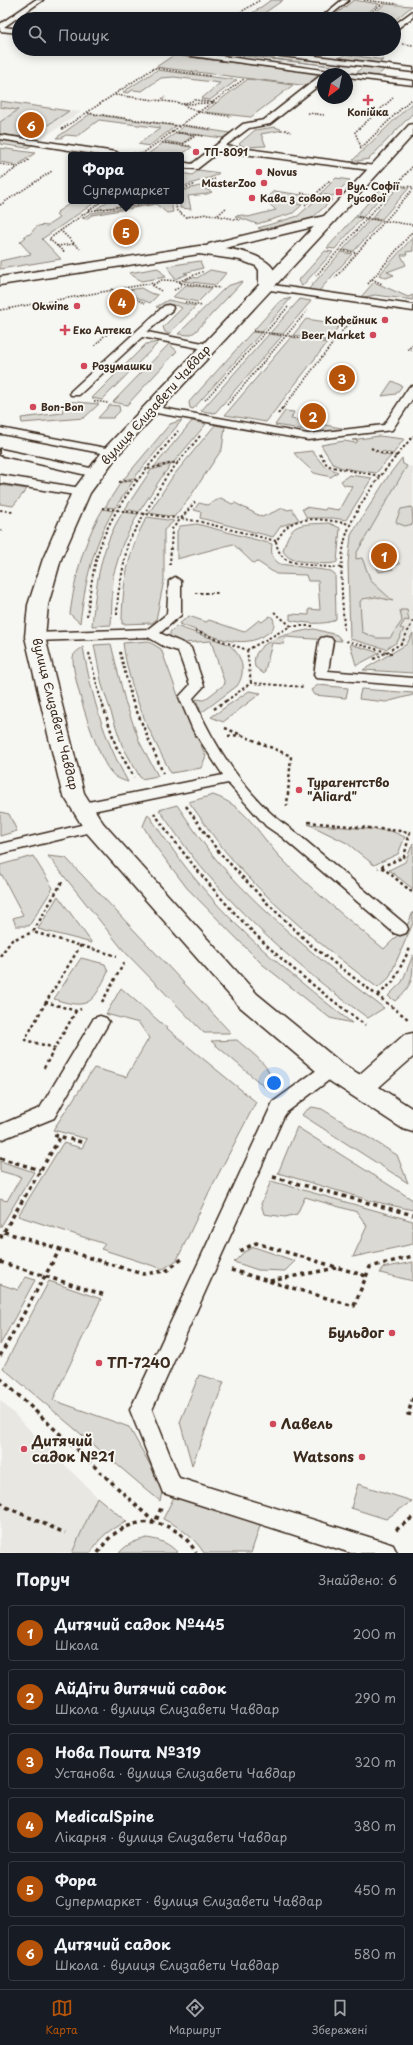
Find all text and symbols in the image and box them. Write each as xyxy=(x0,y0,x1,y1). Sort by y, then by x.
search box xyxy=(12,12,401,56)
icon: search xyxy=(26,23,48,45)
text: Пошук xyxy=(58,23,109,46)
north arrow xyxy=(317,68,353,104)
marker: Копійка xyxy=(363,95,373,105)
place label: Копійка xyxy=(347,104,389,119)
pin: 6 xyxy=(18,110,44,140)
place label: ТП-8091 xyxy=(204,144,248,159)
marker: ТП-8091 xyxy=(191,147,201,157)
popup xyxy=(68,152,184,204)
text: Фора xyxy=(83,157,124,180)
place label: Novus xyxy=(267,164,297,179)
marker: Novus xyxy=(254,167,264,177)
place label: MasterZoo xyxy=(202,175,256,190)
marker: MasterZoo xyxy=(259,178,269,188)
place label: Вул. Софії Русової xyxy=(347,178,400,206)
text: Супермаркет xyxy=(83,180,169,199)
marker: Вул. Софії Русової xyxy=(334,187,344,197)
place label: Кава з совою xyxy=(260,190,331,205)
marker: Кава з совою xyxy=(247,193,257,203)
pin: 5 xyxy=(113,217,139,247)
pin: 4 xyxy=(109,287,135,317)
place label: Okwine xyxy=(32,298,69,313)
marker: Okwine xyxy=(72,301,82,311)
place label: Кофейник xyxy=(325,312,378,327)
marker: Кофейник xyxy=(380,315,390,325)
place label: Еко Аптека xyxy=(73,322,132,337)
marker: Еко Аптека xyxy=(60,325,70,335)
place label: Beer Market xyxy=(301,327,365,342)
marker: Beer Market xyxy=(368,330,378,340)
street label: вулиця Єлизавети Чавдар xyxy=(96,340,214,468)
place label: Розумашки xyxy=(92,358,152,373)
marker: Розумашки xyxy=(79,361,89,371)
pin: 3 xyxy=(329,363,355,393)
place label: Bon-Bon xyxy=(41,399,84,414)
pin: 2 xyxy=(300,401,326,431)
marker: Bon-Bon xyxy=(28,402,38,412)
pin: 1 xyxy=(371,541,397,571)
street label: вулиця Єлизавети Чавдар xyxy=(28,636,84,792)
place label: Турагентство "Aliard" xyxy=(307,773,389,805)
marker: Турагентство "Aliard" xyxy=(294,785,304,795)
your location xyxy=(264,1073,284,1093)
place label: Бульдог xyxy=(328,1322,385,1343)
marker: Бульдог xyxy=(387,1328,397,1338)
place label: ТП-7240 xyxy=(107,1352,170,1373)
marker: ТП-7240 xyxy=(94,1358,104,1368)
place label: Лавель xyxy=(281,1413,333,1434)
marker: Лавель xyxy=(268,1419,278,1429)
place label: Дитячий садок №21 xyxy=(31,1430,115,1467)
marker: Дитячий садок №21 xyxy=(19,1444,29,1454)
place label: Watsons xyxy=(293,1446,354,1467)
marker: Watsons xyxy=(357,1452,367,1462)
text: Поруч xyxy=(16,1566,70,1592)
text: Знайдено: 6 xyxy=(318,1570,397,1589)
text: Дитячий садок №445 xyxy=(55,1612,225,1635)
text: 1 xyxy=(27,1624,33,1643)
text: 200 m xyxy=(353,1624,396,1643)
text: Школа xyxy=(55,1635,99,1654)
text: АйДіти дитячий садок xyxy=(55,1676,226,1699)
text: 2 xyxy=(25,1688,35,1707)
text: 290 m xyxy=(355,1688,396,1707)
text: Школа · вулиця Єлизавети Чавдар xyxy=(55,1699,279,1718)
text: Нова Пошта №319 xyxy=(55,1740,201,1763)
text: 3 xyxy=(26,1752,34,1771)
text: 320 m xyxy=(354,1752,396,1771)
text: Установа · вулиця Єлизавети Чавдар xyxy=(55,1763,296,1782)
text: MedicalSpine xyxy=(55,1804,154,1827)
text: 4 xyxy=(26,1816,34,1835)
text: 380 m xyxy=(353,1816,396,1835)
text: Лікарня · вулиця Єлизавети Чавдар xyxy=(55,1827,287,1846)
text: Фора xyxy=(55,1868,97,1891)
text: 5 xyxy=(26,1880,34,1899)
text: 450 m xyxy=(354,1880,396,1899)
text: Супермаркет · вулиця Єлизавети Чавдар xyxy=(55,1891,322,1910)
text: Дитячий садок xyxy=(55,1932,170,1955)
text: 6 xyxy=(25,1944,35,1963)
text: 580 m xyxy=(354,1944,396,1963)
text: Школа · вулиця Єлизавети Чавдар xyxy=(55,1955,279,1974)
tab: Карта xyxy=(46,1997,78,2038)
tab: Маршрут xyxy=(169,1997,221,2038)
tab: Збережені xyxy=(312,1997,367,2038)

